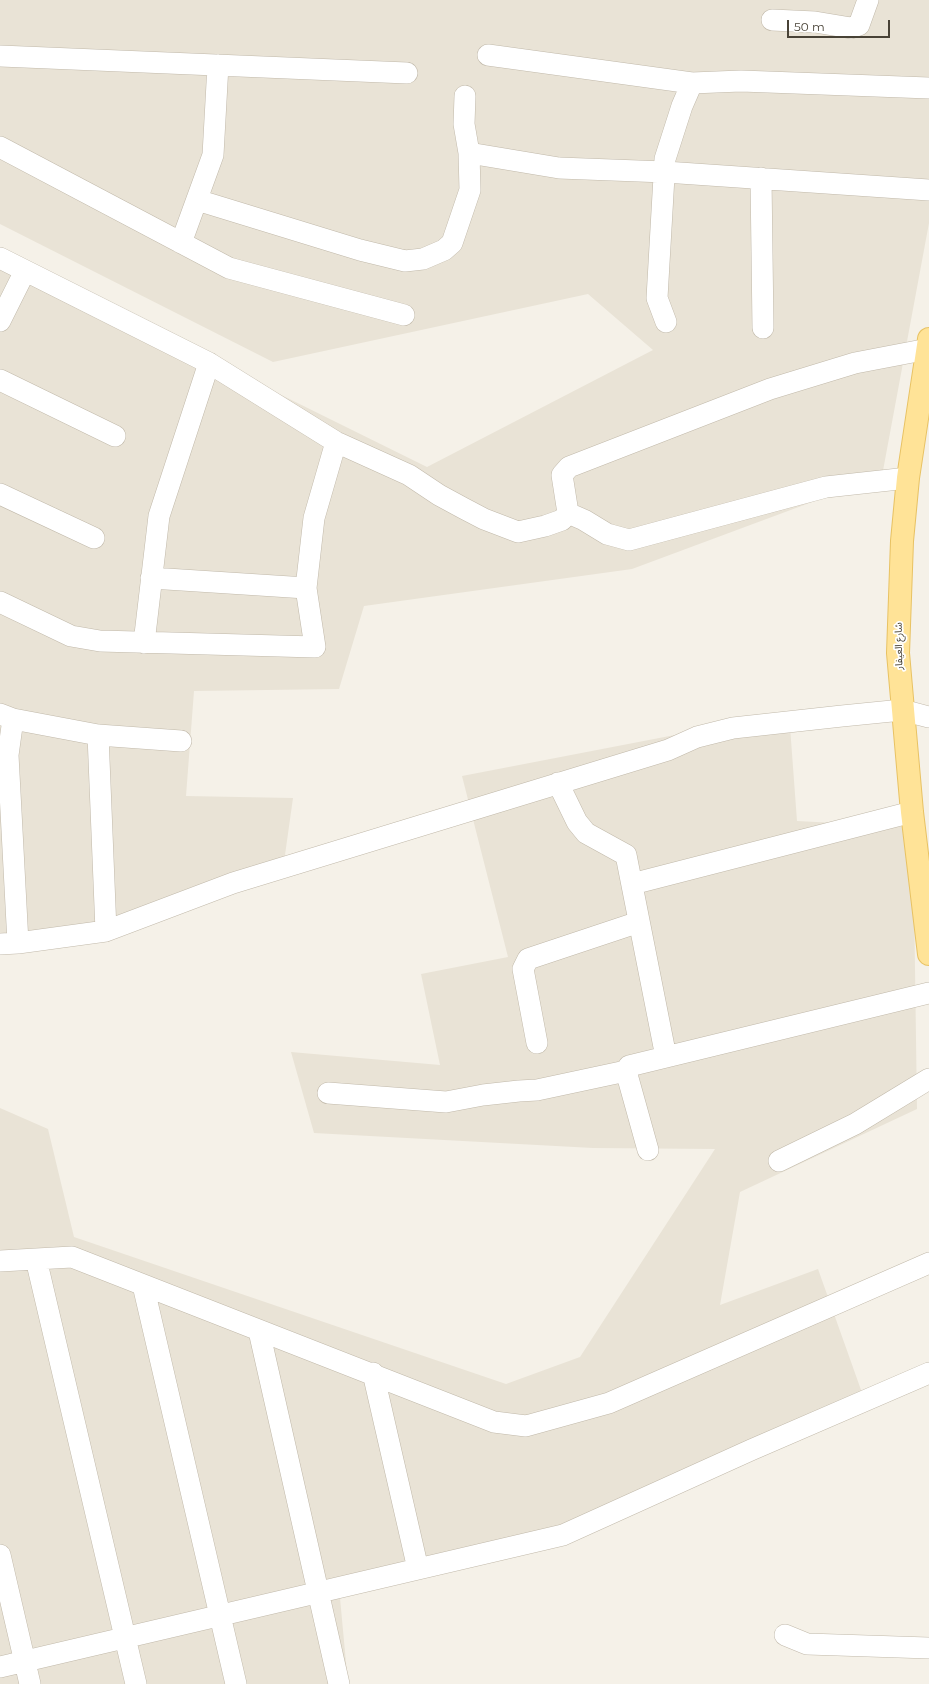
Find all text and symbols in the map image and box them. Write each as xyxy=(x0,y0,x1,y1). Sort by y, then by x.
scale bar xyxy=(789,12,892,38)
text: 50 m xyxy=(794,19,825,34)
street label: شارع العيفار xyxy=(893,622,905,670)

